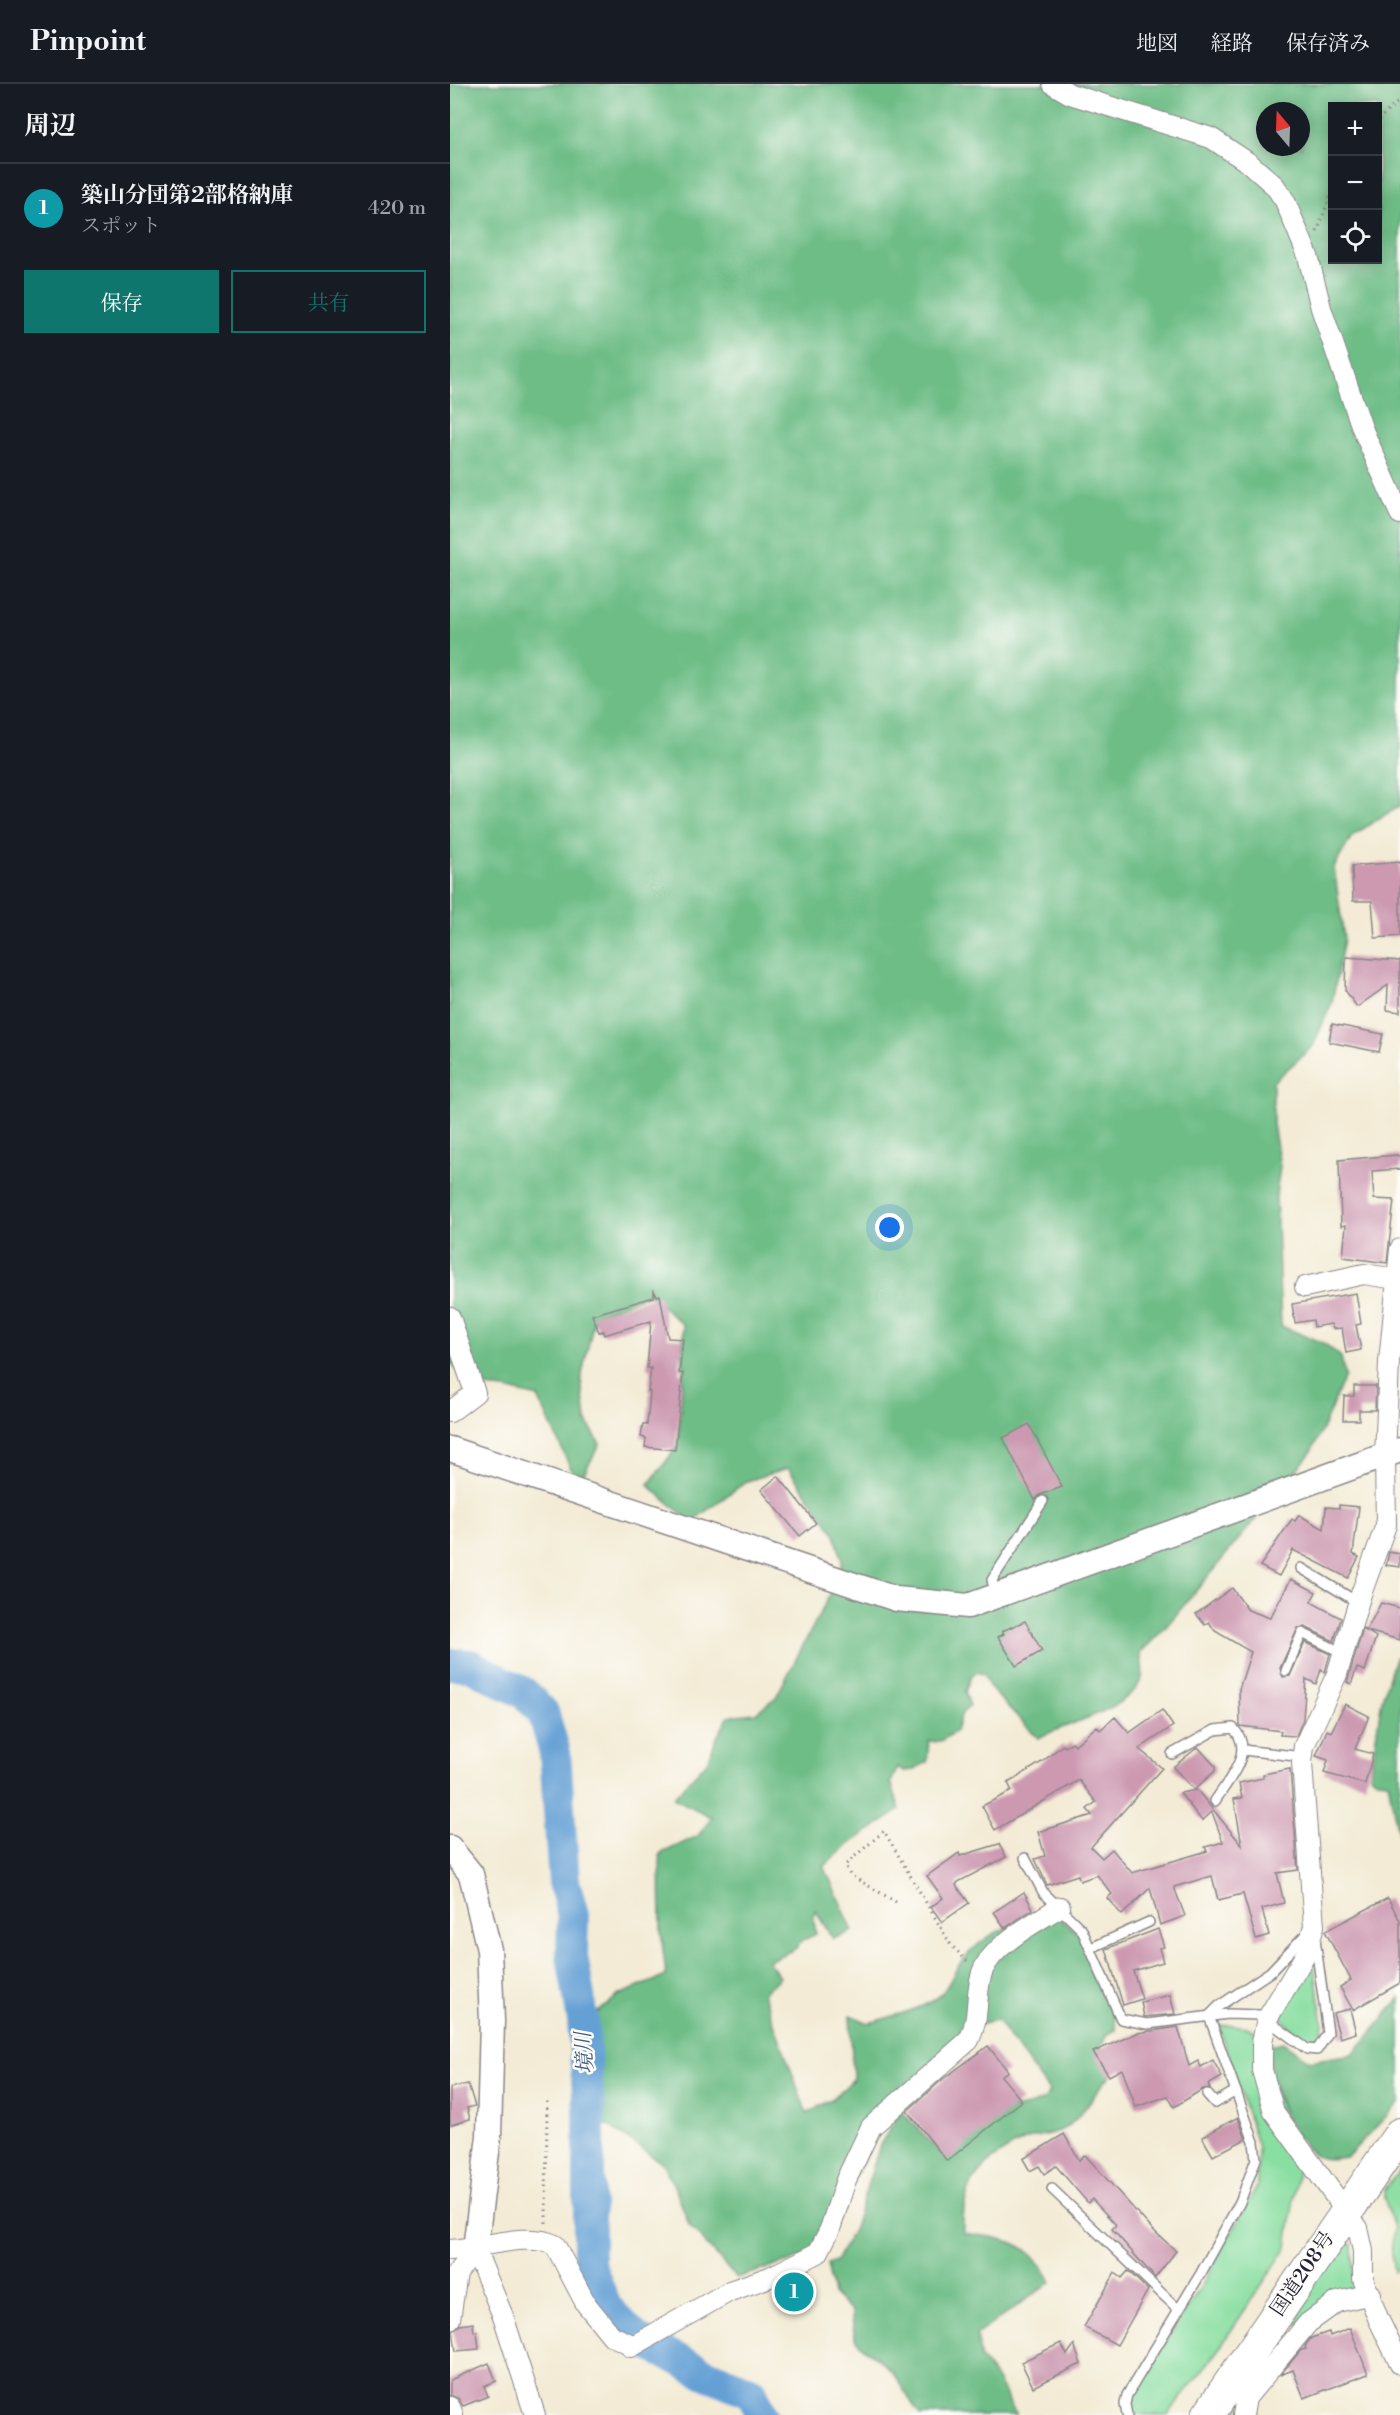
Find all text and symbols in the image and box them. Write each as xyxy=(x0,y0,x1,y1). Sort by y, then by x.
text: Pinpoint xyxy=(30,24,146,59)
text: 地図 xyxy=(1136,31,1178,57)
text: 経路 xyxy=(1211,31,1253,57)
text: 保存済み xyxy=(1286,31,1370,57)
north arrow xyxy=(1256,102,1310,156)
map controls xyxy=(1328,102,1382,264)
button: + xyxy=(1328,102,1382,156)
text: 周辺 xyxy=(24,110,76,142)
button: − xyxy=(1328,156,1382,210)
text: 築山分団第2部格納庫 xyxy=(81,182,293,209)
text: 1 xyxy=(39,196,48,221)
text: 420 m xyxy=(368,196,426,221)
button: locate xyxy=(1328,210,1382,264)
text: スポット xyxy=(81,214,161,239)
button: 保存 xyxy=(24,270,219,333)
button: 共有 xyxy=(231,270,426,333)
your location xyxy=(875,1213,904,1242)
water label: 境川 xyxy=(570,2029,599,2075)
street label: 国道208号 xyxy=(1266,2227,1340,2321)
pin: 1 xyxy=(774,2270,814,2314)

